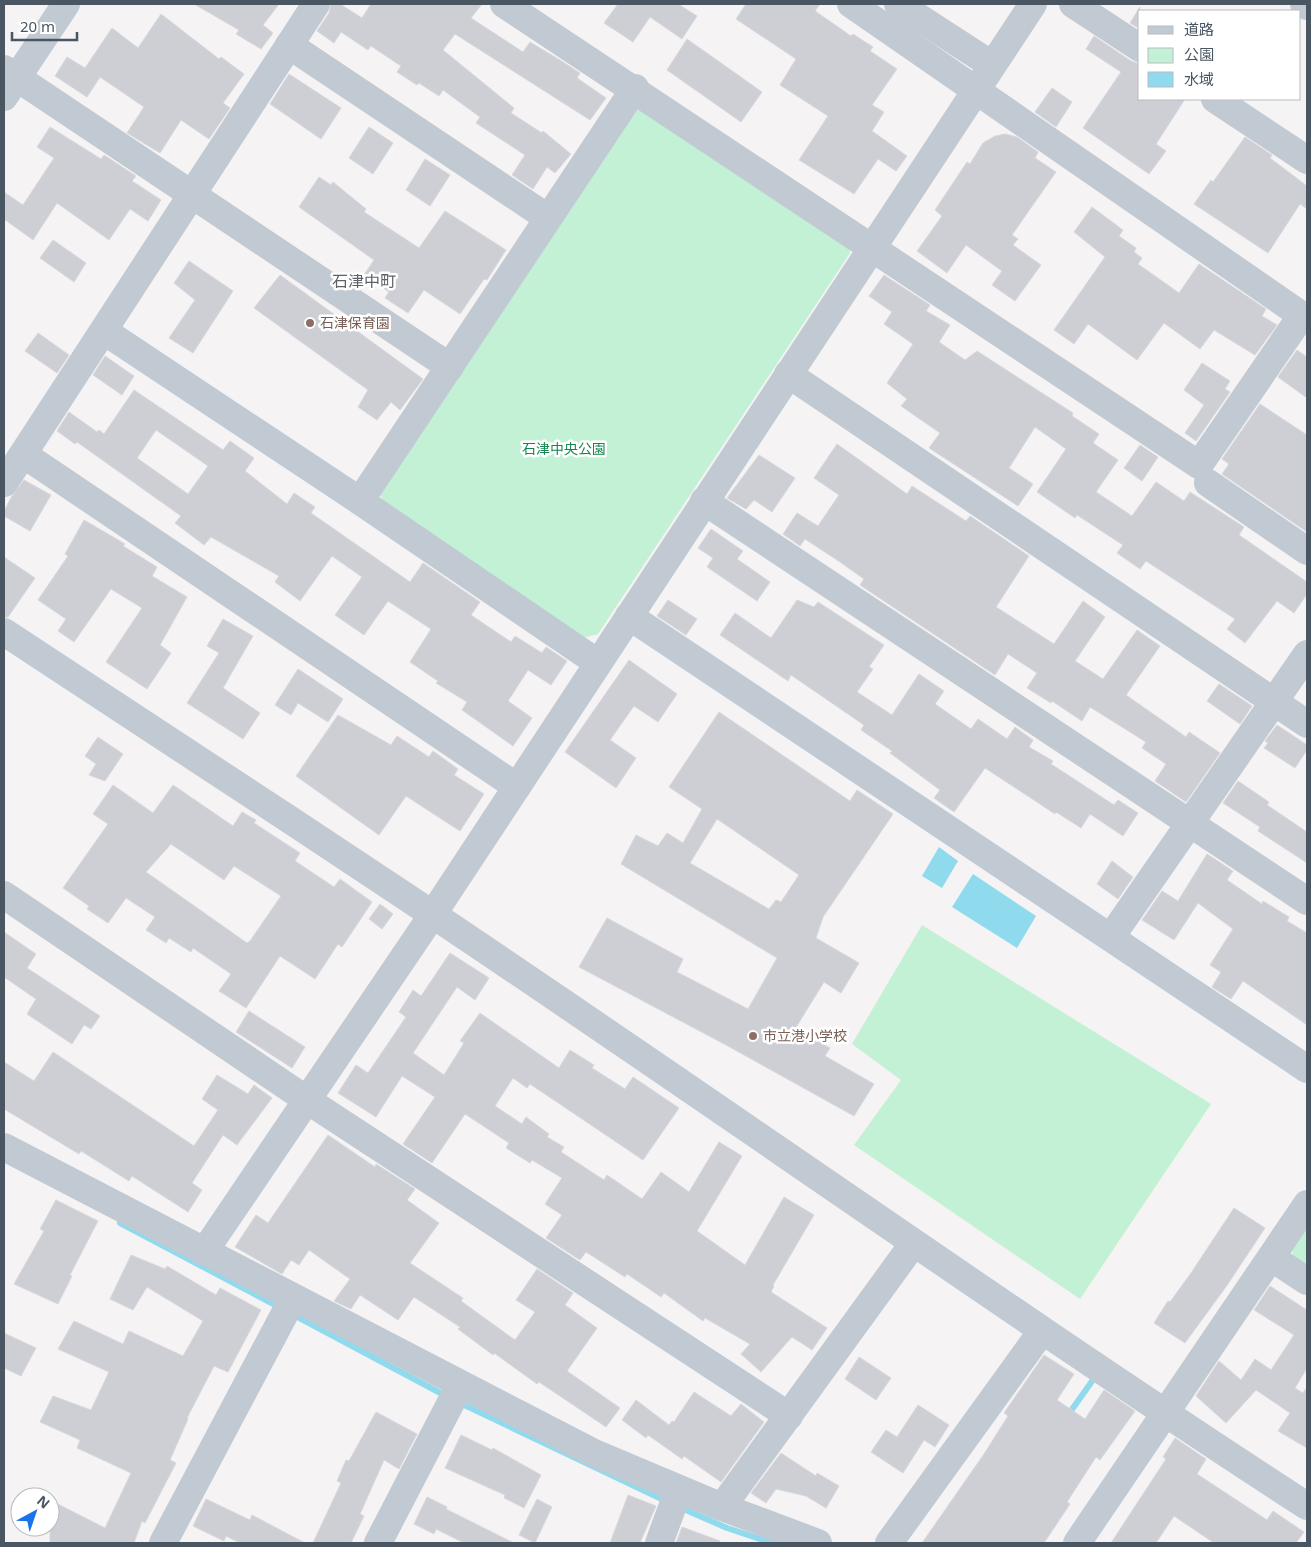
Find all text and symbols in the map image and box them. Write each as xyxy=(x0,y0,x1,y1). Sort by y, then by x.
scale bar xyxy=(12,10,78,42)
legend xyxy=(1138,10,1301,100)
text: 20 m xyxy=(20,16,55,36)
text: 道路 xyxy=(1184,19,1214,39)
text: 公園 xyxy=(1184,44,1214,64)
text: 水域 xyxy=(1184,69,1214,89)
district label: 石津中町 xyxy=(332,270,396,292)
place label: 石津保育園 xyxy=(320,313,390,332)
marker: 石津保育園 xyxy=(304,317,316,329)
park label: 石津中央公園 xyxy=(522,439,606,458)
place label: 市立港小学校 xyxy=(763,1026,847,1045)
marker: 市立港小学校 xyxy=(747,1030,759,1042)
north arrow xyxy=(10,1487,60,1537)
text: N xyxy=(33,1491,54,1513)

